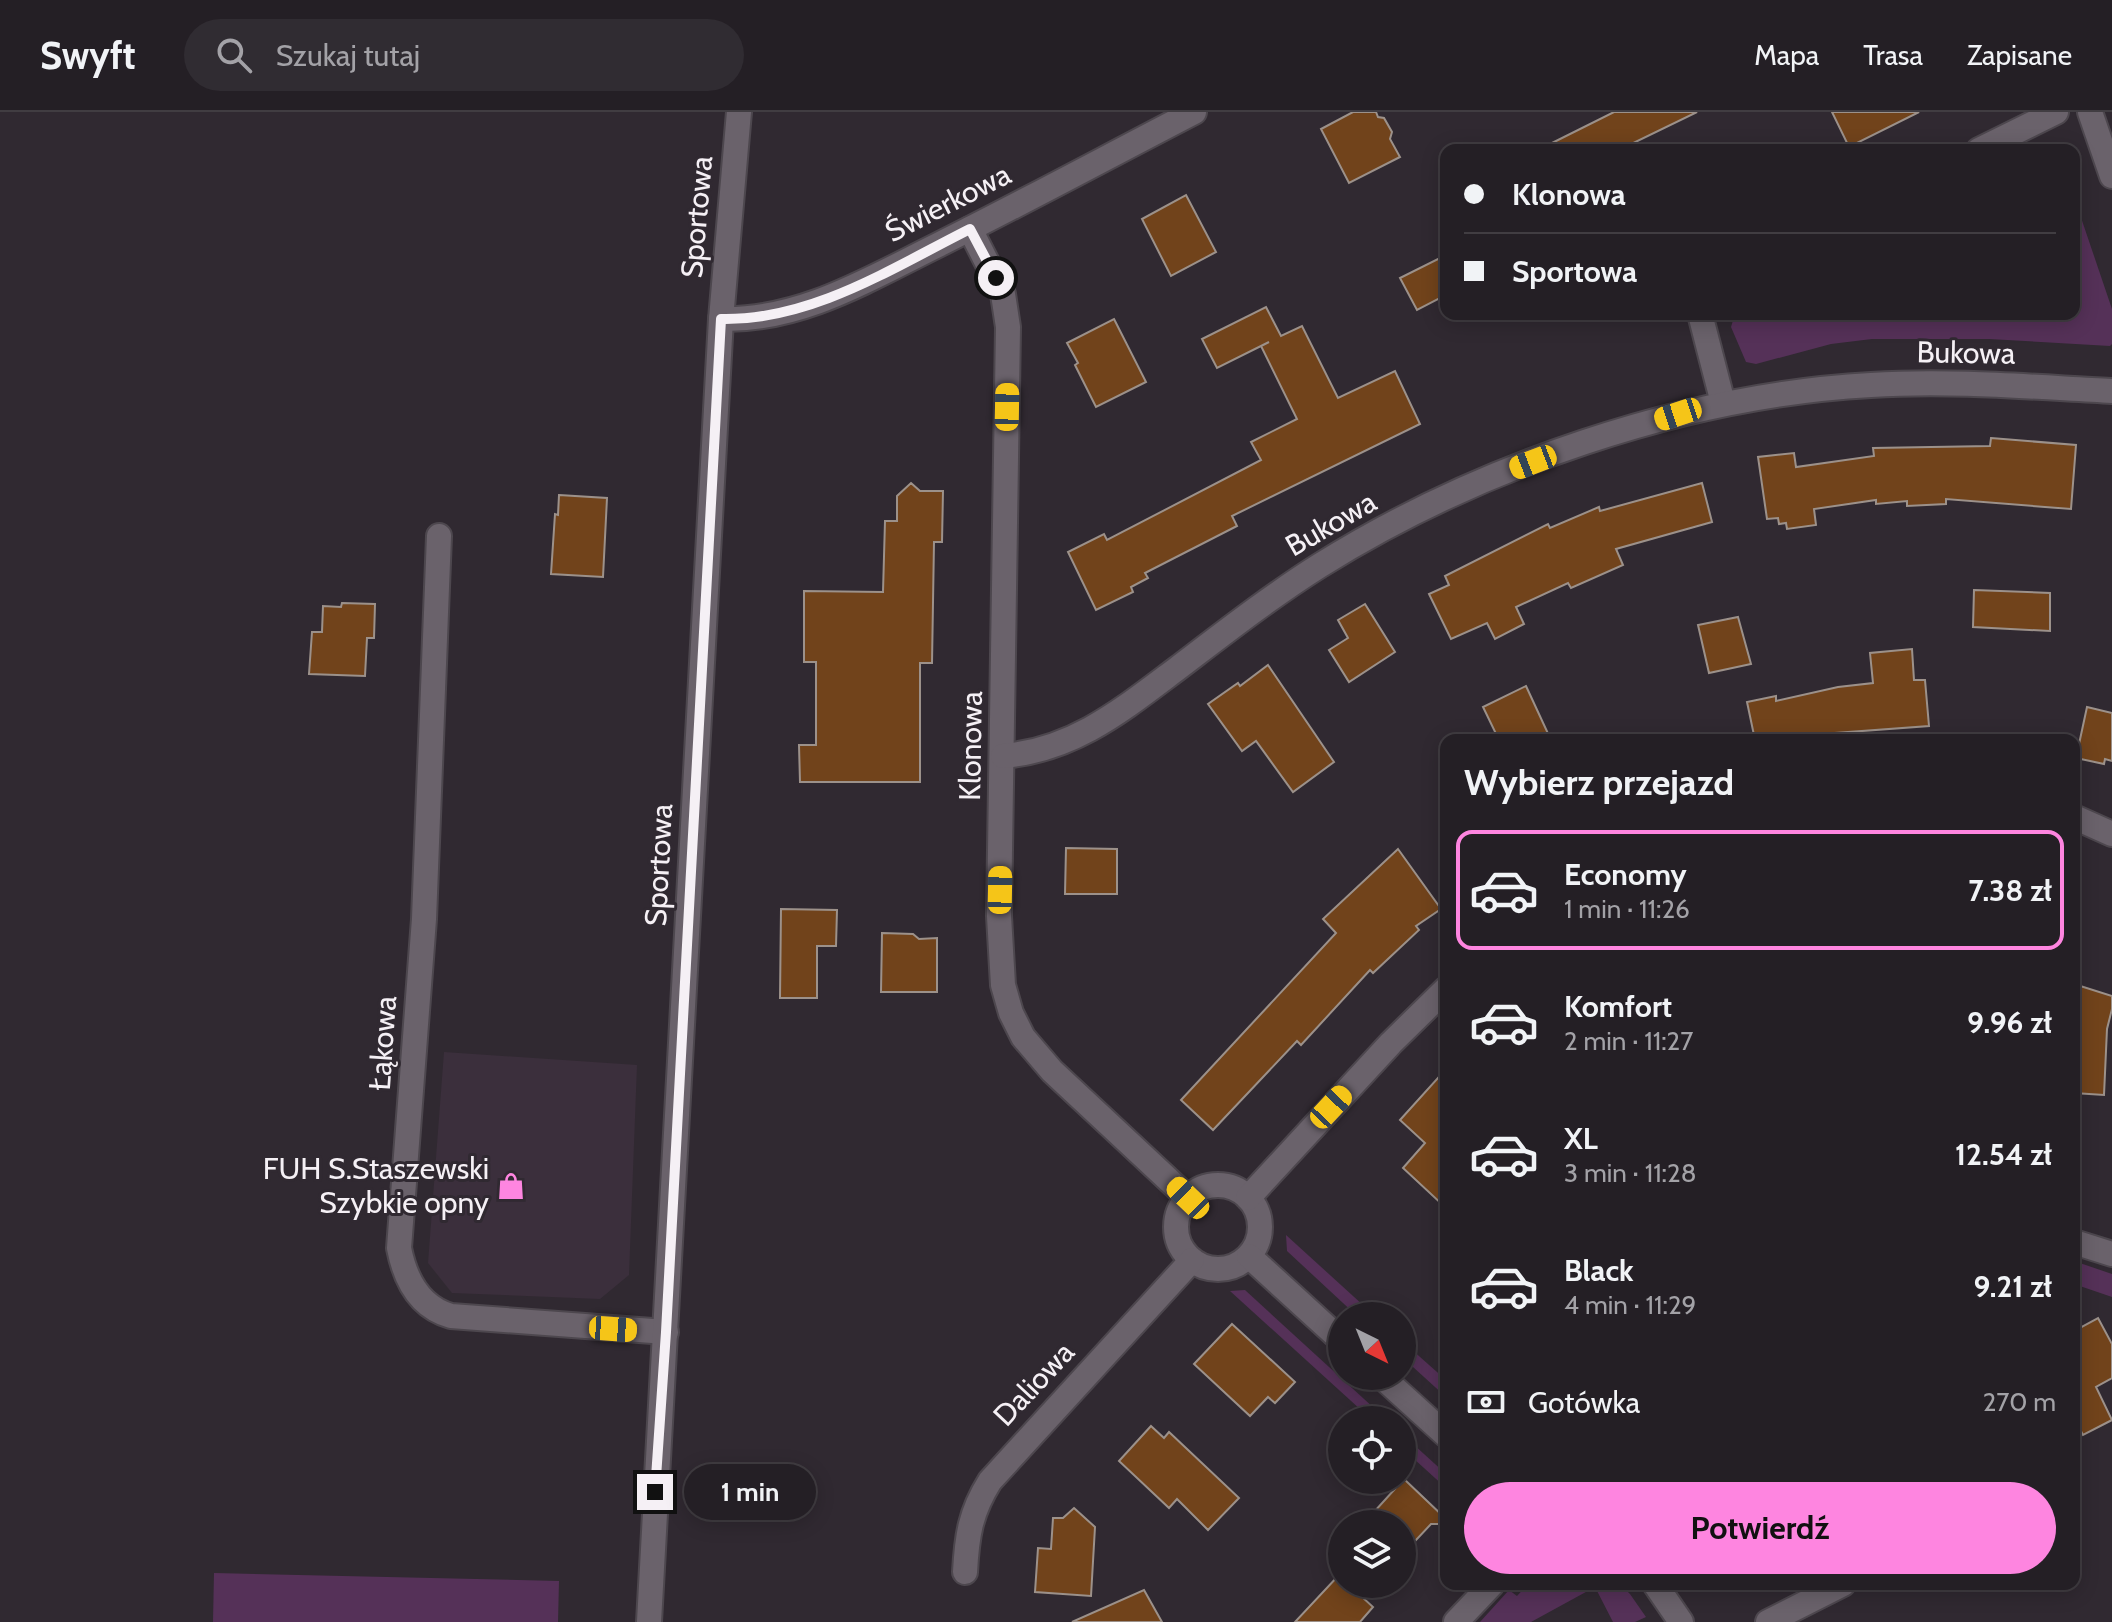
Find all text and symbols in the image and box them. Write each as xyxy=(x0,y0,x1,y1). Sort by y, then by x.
search box xyxy=(184,19,744,91)
text: Swyft xyxy=(40,32,136,79)
icon: search xyxy=(212,33,256,77)
text: Szukaj tutaj xyxy=(276,37,420,74)
text: Mapa xyxy=(1754,38,1819,72)
text: Trasa xyxy=(1863,38,1923,72)
text: Zapisane xyxy=(1967,38,2072,72)
street label: Sportowa xyxy=(673,154,720,280)
street label: Świerkowa xyxy=(879,155,1017,250)
text: Klonowa xyxy=(1512,176,1626,213)
text: Sportowa xyxy=(1512,253,1637,290)
route start xyxy=(978,260,1014,296)
street label: Bukowa xyxy=(1916,333,2016,372)
car xyxy=(995,383,1019,431)
car xyxy=(1651,395,1705,433)
car xyxy=(1506,442,1560,482)
street label: Bukowa xyxy=(1279,483,1383,564)
street label: Klonowa xyxy=(951,690,990,801)
text: Wybierz przejazd xyxy=(1464,760,1734,804)
street label: Sportowa xyxy=(637,802,680,927)
icon: car xyxy=(1468,854,1540,926)
text: Economy xyxy=(1564,856,1687,893)
car xyxy=(988,866,1012,914)
text: 7.38 zł xyxy=(1968,872,2052,909)
text: 1 min · 11:26 xyxy=(1564,893,1690,925)
icon: car xyxy=(1468,986,1540,1058)
text: Komfort xyxy=(1564,988,1672,1025)
street label: Łąkowa xyxy=(361,994,404,1091)
text: 9.96 zł xyxy=(1967,1004,2052,1041)
text: 2 min · 11:27 xyxy=(1564,1025,1693,1057)
car xyxy=(1306,1081,1356,1133)
icon: car xyxy=(1468,1118,1540,1190)
text: XL xyxy=(1564,1120,1598,1157)
text: 12.54 zł xyxy=(1955,1136,2052,1173)
place label: FUH S.Staszewski Szybkie opny xyxy=(263,1150,489,1221)
text: 3 min · 11:28 xyxy=(1564,1157,1696,1189)
shop icon: FUH S.Staszewski Szybkie opny xyxy=(496,1171,526,1201)
car xyxy=(1162,1173,1214,1223)
icon: car xyxy=(1468,1250,1540,1322)
text: Black xyxy=(1564,1252,1634,1289)
text: 9.21 zł xyxy=(1973,1268,2052,1305)
text: 4 min · 11:29 xyxy=(1564,1289,1696,1321)
north arrow xyxy=(1328,1302,1416,1390)
map controls xyxy=(1328,1302,1416,1598)
car xyxy=(588,1315,638,1343)
street label: Daliowa xyxy=(985,1333,1082,1434)
icon: cash xyxy=(1464,1380,1508,1424)
text: Gotówka xyxy=(1528,1384,1640,1421)
text: 270 m xyxy=(1983,1386,2056,1418)
button: locate xyxy=(1328,1406,1416,1494)
callout: 1 min xyxy=(683,1464,815,1520)
route end xyxy=(637,1474,673,1510)
text: 1 min xyxy=(721,1476,779,1508)
button: Potwierdź xyxy=(1464,1482,2056,1574)
button: layers xyxy=(1328,1510,1416,1598)

